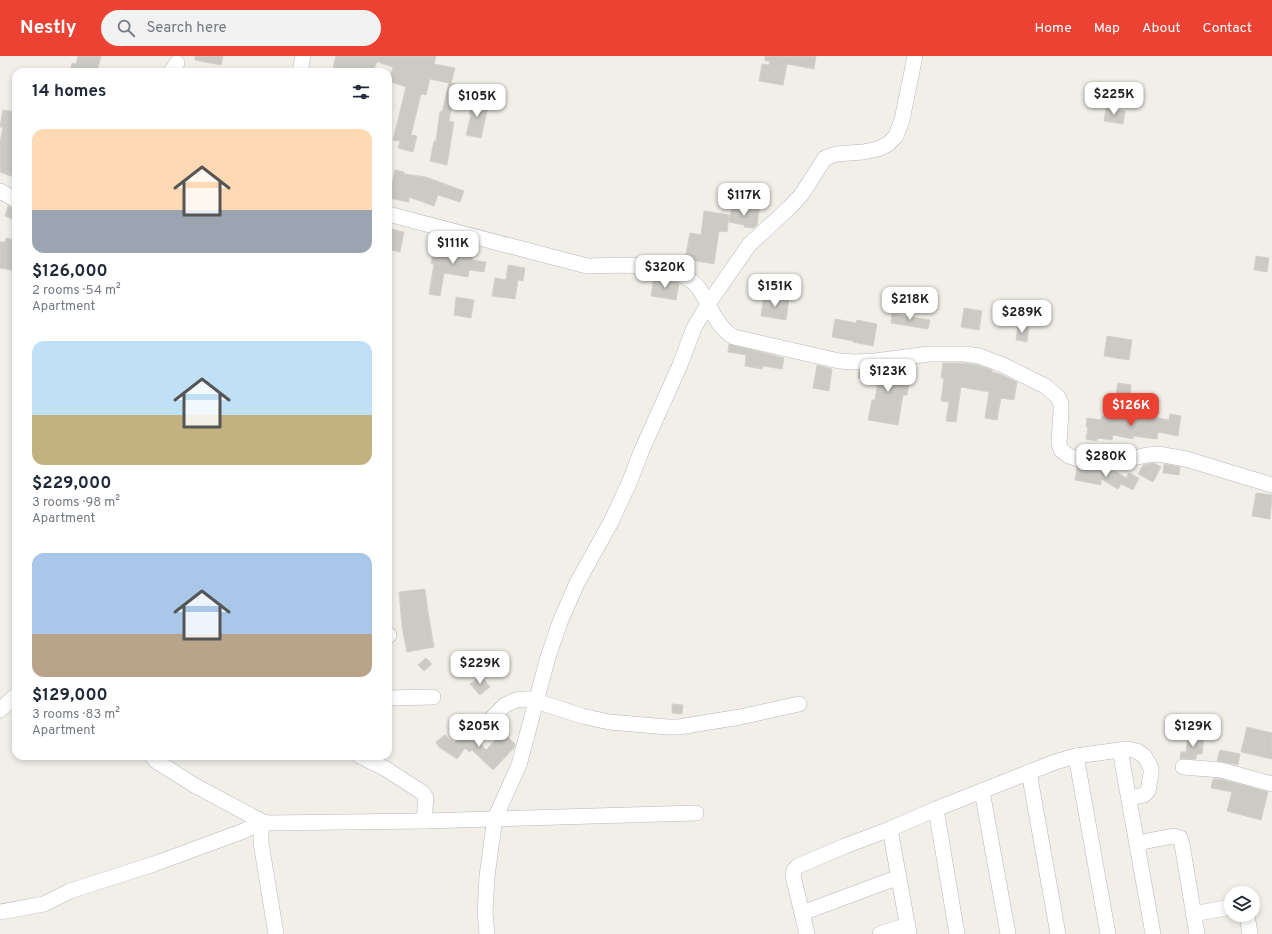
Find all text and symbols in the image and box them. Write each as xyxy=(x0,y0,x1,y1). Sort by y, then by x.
search box xyxy=(101,10,381,46)
text: Nestly xyxy=(20,16,77,40)
icon: search xyxy=(115,17,137,39)
text: Search here xyxy=(147,19,227,38)
text: Home xyxy=(1035,20,1072,37)
text: Map xyxy=(1094,20,1120,37)
text: About xyxy=(1142,20,1181,37)
text: Contact xyxy=(1203,20,1252,37)
text: 14 homes xyxy=(32,81,106,103)
icon: filters xyxy=(350,81,372,103)
pin: $225K xyxy=(1086,82,1142,116)
pin: $105K xyxy=(449,84,505,118)
text: $225K xyxy=(1094,87,1134,103)
text: $105K xyxy=(458,89,496,105)
icon: home xyxy=(166,155,238,227)
pin: $117K xyxy=(716,183,772,217)
text: $117K xyxy=(727,188,761,204)
pin: $111K xyxy=(425,231,481,265)
text: $111K xyxy=(437,236,469,252)
pin: $320K xyxy=(637,255,693,289)
text: $320K xyxy=(644,260,686,276)
text: $126,000 xyxy=(32,261,108,283)
pin: $151K xyxy=(747,274,803,308)
text: $151K xyxy=(757,279,793,295)
text: 2 rooms · 54 m² xyxy=(32,283,121,299)
pin: $218K xyxy=(882,287,938,321)
text: $218K xyxy=(891,292,929,308)
text: Apartment xyxy=(32,299,95,315)
pin: $289K xyxy=(994,300,1050,334)
text: $289K xyxy=(1001,305,1043,321)
pin: $123K xyxy=(860,359,916,393)
text: $123K xyxy=(869,364,907,380)
icon: home xyxy=(166,367,238,439)
pin: $126K xyxy=(1103,393,1159,427)
text: $126K xyxy=(1112,398,1150,414)
pin: $280K xyxy=(1078,444,1134,478)
text: $280K xyxy=(1085,449,1127,465)
text: $229,000 xyxy=(32,473,111,495)
text: 3 rooms · 98 m² xyxy=(32,495,120,511)
text: Apartment xyxy=(32,511,95,527)
icon: home xyxy=(166,579,238,651)
pin: $229K xyxy=(452,651,508,685)
text: $229K xyxy=(460,656,500,672)
text: $129,000 xyxy=(32,685,108,707)
text: 3 rooms · 83 m² xyxy=(32,707,120,723)
pin: $205K xyxy=(451,714,507,748)
pin: $129K xyxy=(1165,714,1221,748)
text: $205K xyxy=(458,719,500,735)
text: $129K xyxy=(1174,719,1212,735)
text: Apartment xyxy=(32,723,95,739)
map controls xyxy=(1224,886,1260,922)
button: layers xyxy=(1224,886,1260,922)

